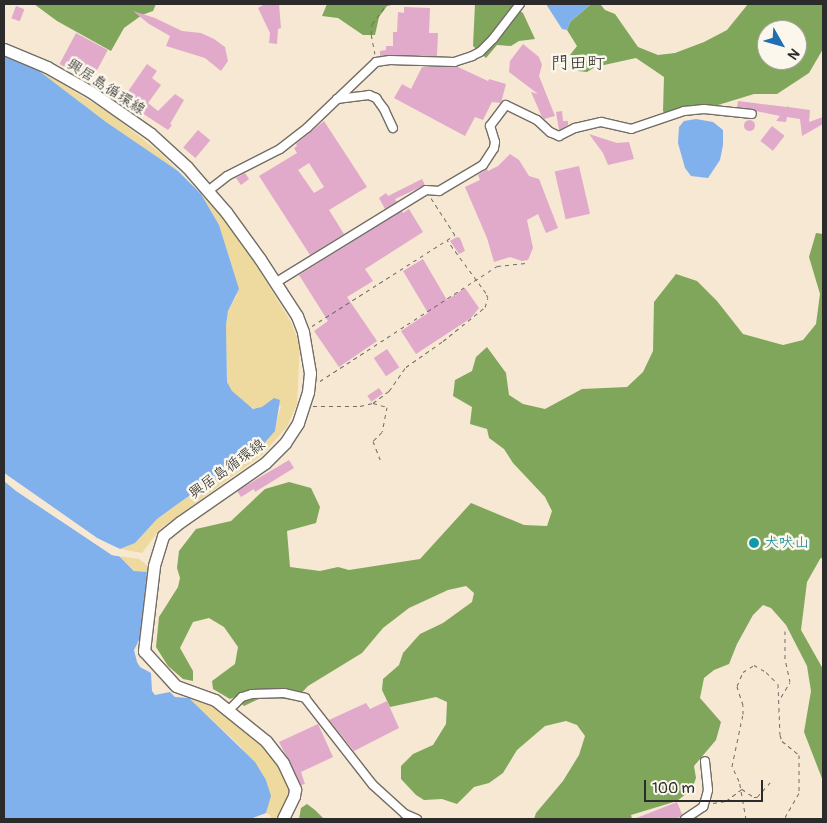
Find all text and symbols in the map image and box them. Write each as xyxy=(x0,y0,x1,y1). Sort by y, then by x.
north arrow xyxy=(757,20,807,70)
text: N xyxy=(784,45,803,63)
district label: 門田町 xyxy=(551,53,605,75)
street label: 興居島循環線 xyxy=(63,55,149,119)
street label: 興居島循環線 xyxy=(185,435,269,503)
place label: 犬吠山 xyxy=(764,534,809,552)
marker: 犬吠山 xyxy=(748,537,760,549)
scale bar xyxy=(647,770,766,802)
text: 100 m xyxy=(652,779,695,798)

